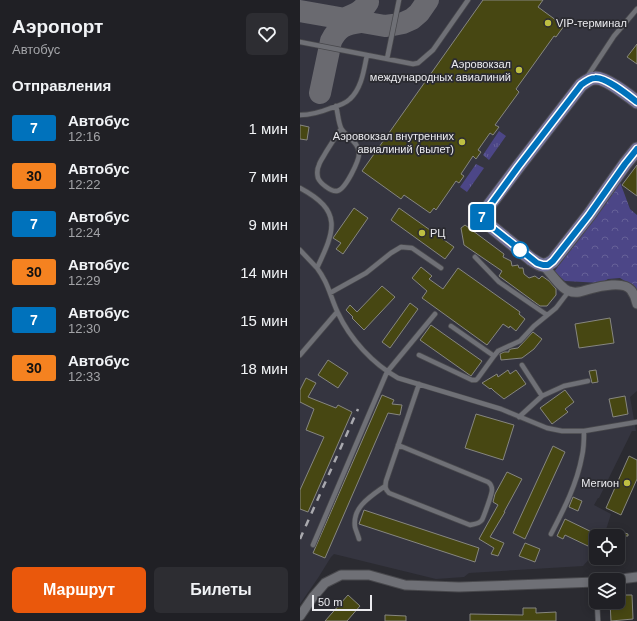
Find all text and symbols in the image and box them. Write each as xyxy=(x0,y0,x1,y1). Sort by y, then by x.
button: heart xyxy=(246,13,288,55)
text: Аэропорт xyxy=(12,16,103,37)
place label: VIP-терминал xyxy=(556,17,627,29)
marker: VIP-терминал xyxy=(543,18,553,28)
text: Автобус xyxy=(12,42,60,57)
place label: Аэровокзал международных авиалиний xyxy=(370,58,511,83)
marker: Аэровокзал международных авиалиний xyxy=(514,65,524,75)
text: Отправления xyxy=(12,77,111,94)
text: Автобус xyxy=(68,112,130,129)
text: 7 xyxy=(30,120,38,136)
text: 1 мин xyxy=(249,120,288,137)
text: 12:16 xyxy=(68,129,101,144)
place label: Аэровокзал внутренних авиалиний (вылет) xyxy=(333,130,454,155)
marker: Аэровокзал внутренних авиалиний (вылет) xyxy=(457,137,467,147)
text: Автобус xyxy=(68,160,130,177)
text: 30 xyxy=(26,168,42,184)
text: 7 мин xyxy=(249,168,288,185)
text: 12:22 xyxy=(68,177,101,192)
line badge: 7 xyxy=(469,204,495,230)
text: Автобус xyxy=(68,208,130,225)
text: 7 xyxy=(478,209,486,225)
text: 7 xyxy=(30,216,38,232)
text: 9 мин xyxy=(249,216,288,233)
text: 12:24 xyxy=(68,225,101,240)
place label: РЦ xyxy=(430,227,445,239)
marker: РЦ xyxy=(417,228,427,238)
unlabelled marker xyxy=(511,241,529,259)
text: Автобус xyxy=(68,256,130,273)
text: 30 xyxy=(26,264,42,280)
text: 14 мин xyxy=(240,264,288,281)
text: 12:29 xyxy=(68,273,101,288)
text: Автобус xyxy=(68,304,130,321)
text: 7 xyxy=(30,312,38,328)
text: 15 мин xyxy=(240,312,288,329)
text: 12:30 xyxy=(68,321,101,336)
text: Автобус xyxy=(68,352,130,369)
text: 30 xyxy=(26,360,42,376)
text: 18 мин xyxy=(240,360,288,377)
text: 12:33 xyxy=(68,369,101,384)
place label: Мегион xyxy=(581,477,619,489)
marker: Мегион xyxy=(622,478,632,488)
map controls xyxy=(589,529,625,609)
button: locate xyxy=(589,529,625,565)
button: Маршрут xyxy=(12,567,146,613)
button: Билеты xyxy=(154,567,288,613)
button: layers xyxy=(589,573,625,609)
scale bar xyxy=(312,593,372,612)
text: 50 m xyxy=(318,596,342,608)

